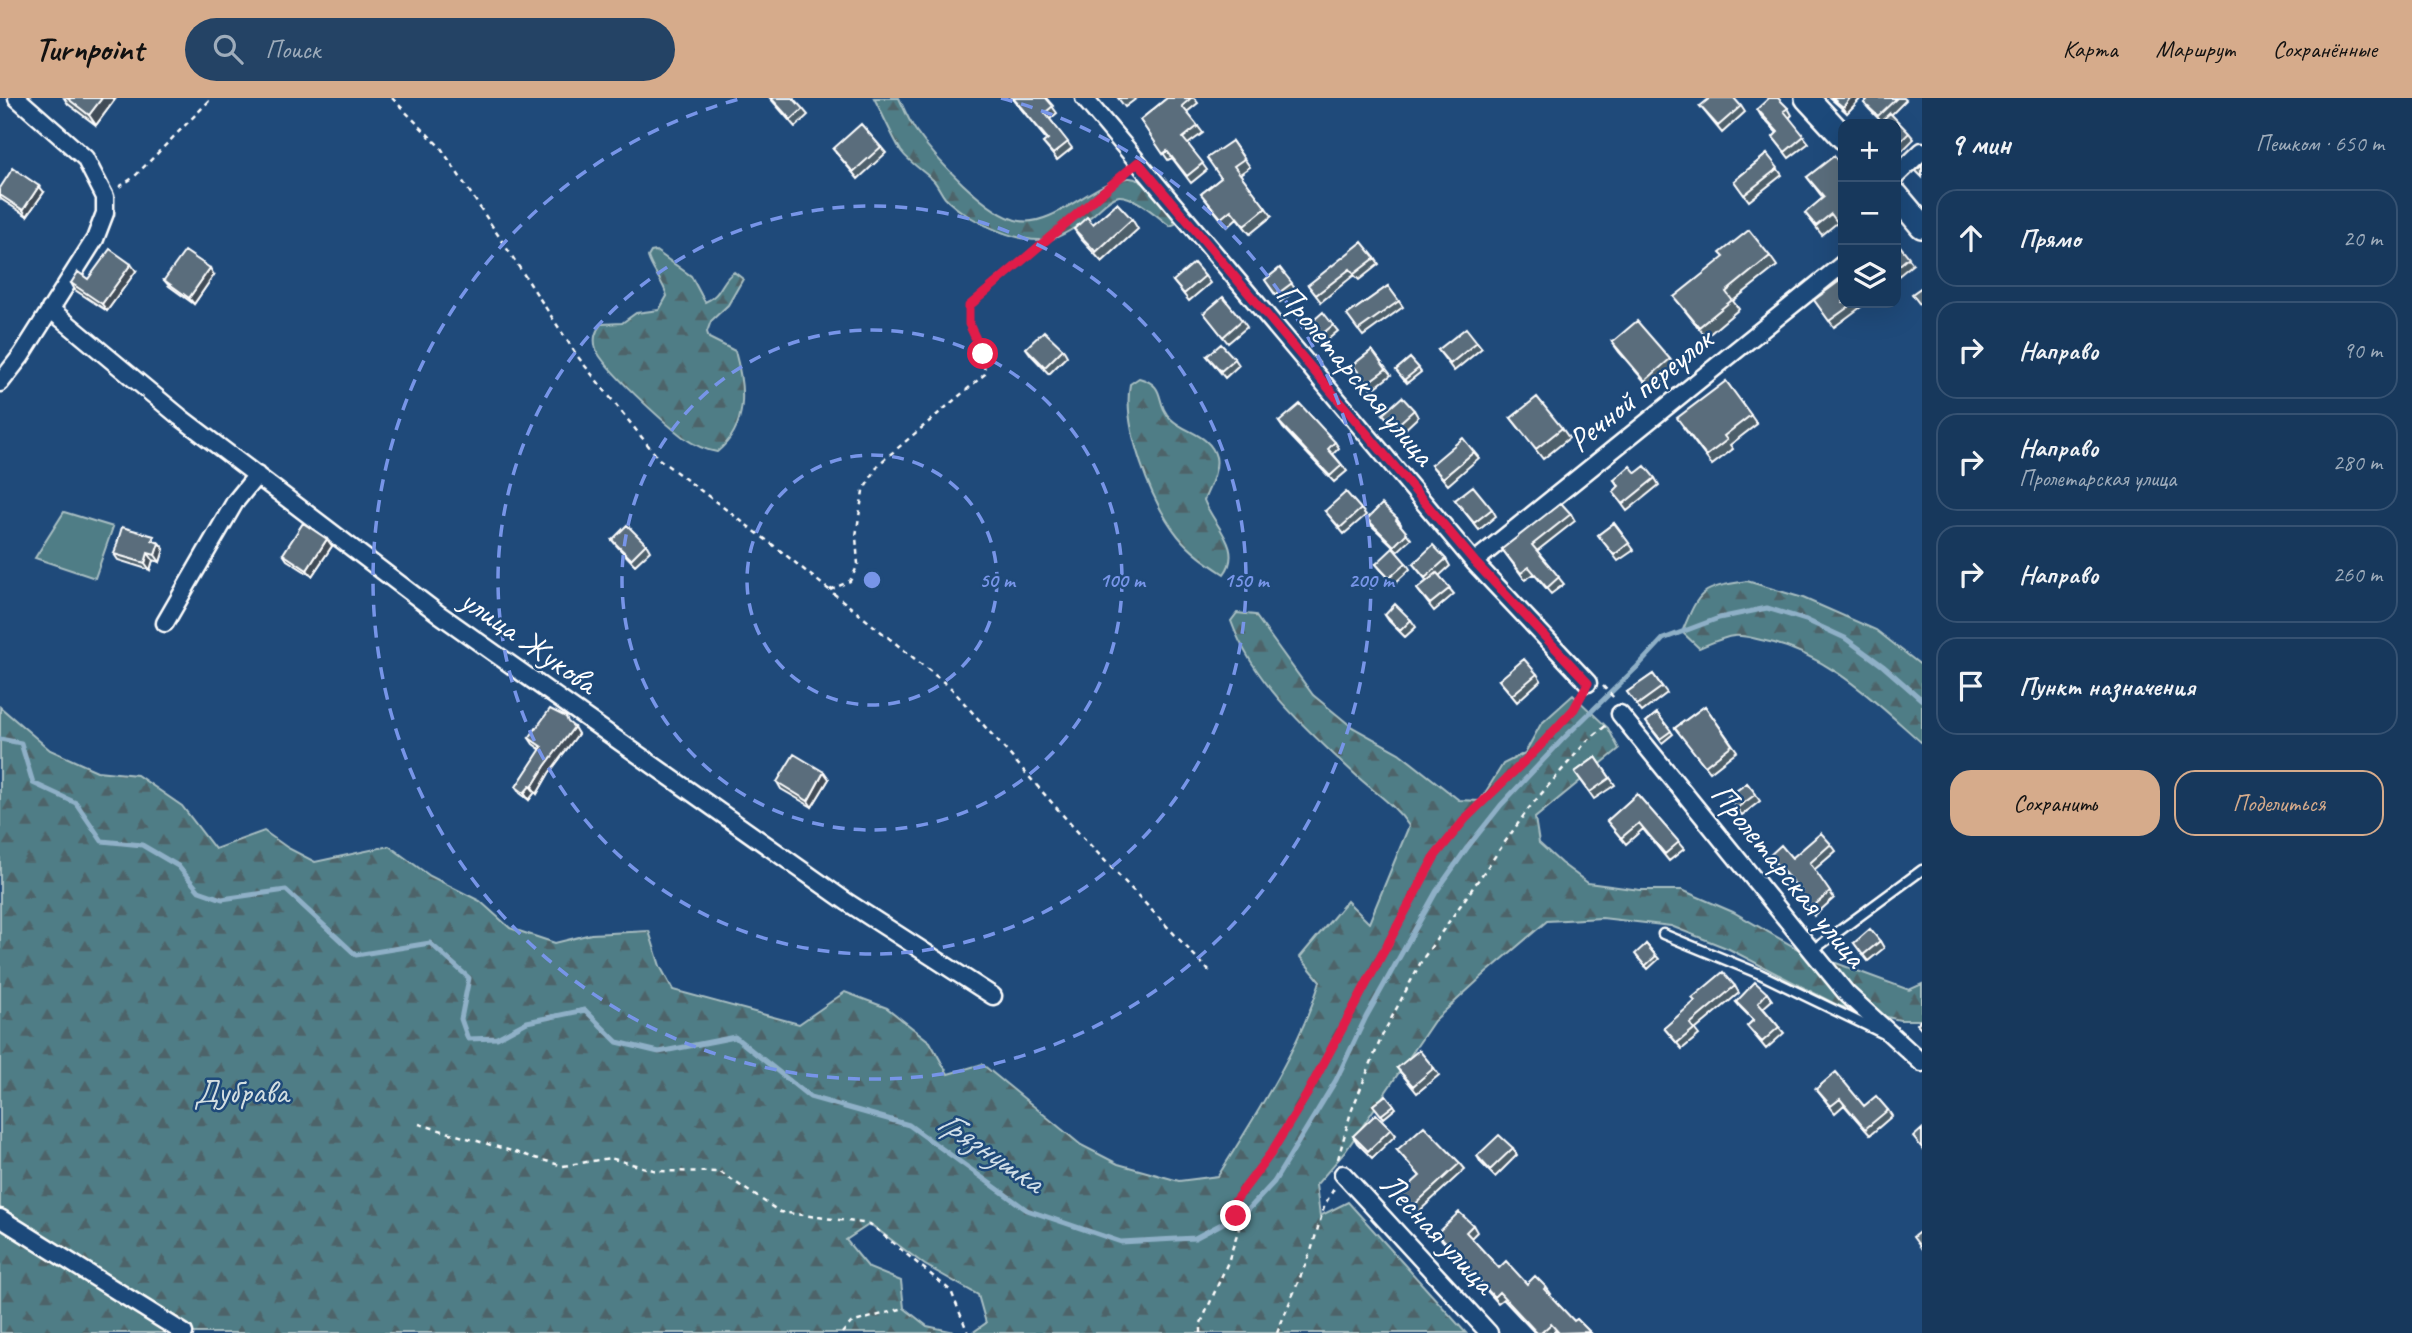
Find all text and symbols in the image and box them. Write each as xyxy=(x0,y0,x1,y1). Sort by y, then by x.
search box xyxy=(185,18,675,81)
text: Turnpoint xyxy=(35,28,143,70)
icon: search xyxy=(209,30,247,68)
text: Поиск xyxy=(265,33,320,66)
text: Карта xyxy=(2063,34,2118,64)
text: Маршрут xyxy=(2156,34,2235,64)
text: Сохранённые xyxy=(2273,34,2377,64)
map controls xyxy=(1838,119,1901,308)
button: + xyxy=(1838,119,1901,182)
text: 9 мин xyxy=(1950,125,2011,163)
text: Пешком · 650 m xyxy=(2256,129,2384,158)
button: − xyxy=(1838,182,1901,245)
icon: ahead xyxy=(1952,219,1990,257)
text: Прямо xyxy=(2019,222,2081,255)
text: 20 m xyxy=(2343,224,2382,253)
button: layers xyxy=(1838,245,1901,308)
street label: Пролетарская улица xyxy=(1267,274,1446,475)
street label: Речной переулок xyxy=(1559,317,1723,461)
icon: right xyxy=(1952,331,1990,369)
text: Направо xyxy=(2019,334,2098,367)
text: 90 m xyxy=(2343,336,2382,365)
route start xyxy=(967,338,998,369)
text: Направо xyxy=(2019,431,2098,464)
icon: right xyxy=(1952,443,1990,481)
text: 280 m xyxy=(2333,448,2382,477)
text: Пролетарская улица xyxy=(2019,464,2176,493)
icon: right xyxy=(1952,555,1990,593)
text: Направо xyxy=(2019,558,2098,591)
text: 260 m xyxy=(2333,560,2382,589)
text: 50 m xyxy=(979,567,1017,593)
text: 100 m xyxy=(1099,567,1147,593)
text: 150 m xyxy=(1223,567,1271,593)
text: 200 m xyxy=(1348,567,1396,593)
centre of rings xyxy=(860,568,884,592)
street label: улица Жукова xyxy=(451,578,607,705)
icon: arrive xyxy=(1952,667,1990,705)
text: Пункт назначения xyxy=(2019,670,2195,703)
button: Сохранить xyxy=(1950,770,2160,836)
button: Поделиться xyxy=(2174,770,2384,836)
street label: Пролетарская улица xyxy=(1702,774,1877,977)
park label: Дубрава xyxy=(194,1071,291,1113)
water label: Грязнушка xyxy=(929,1099,1056,1205)
street label: Лесная улица xyxy=(1371,1163,1507,1304)
route end xyxy=(1220,1200,1251,1231)

